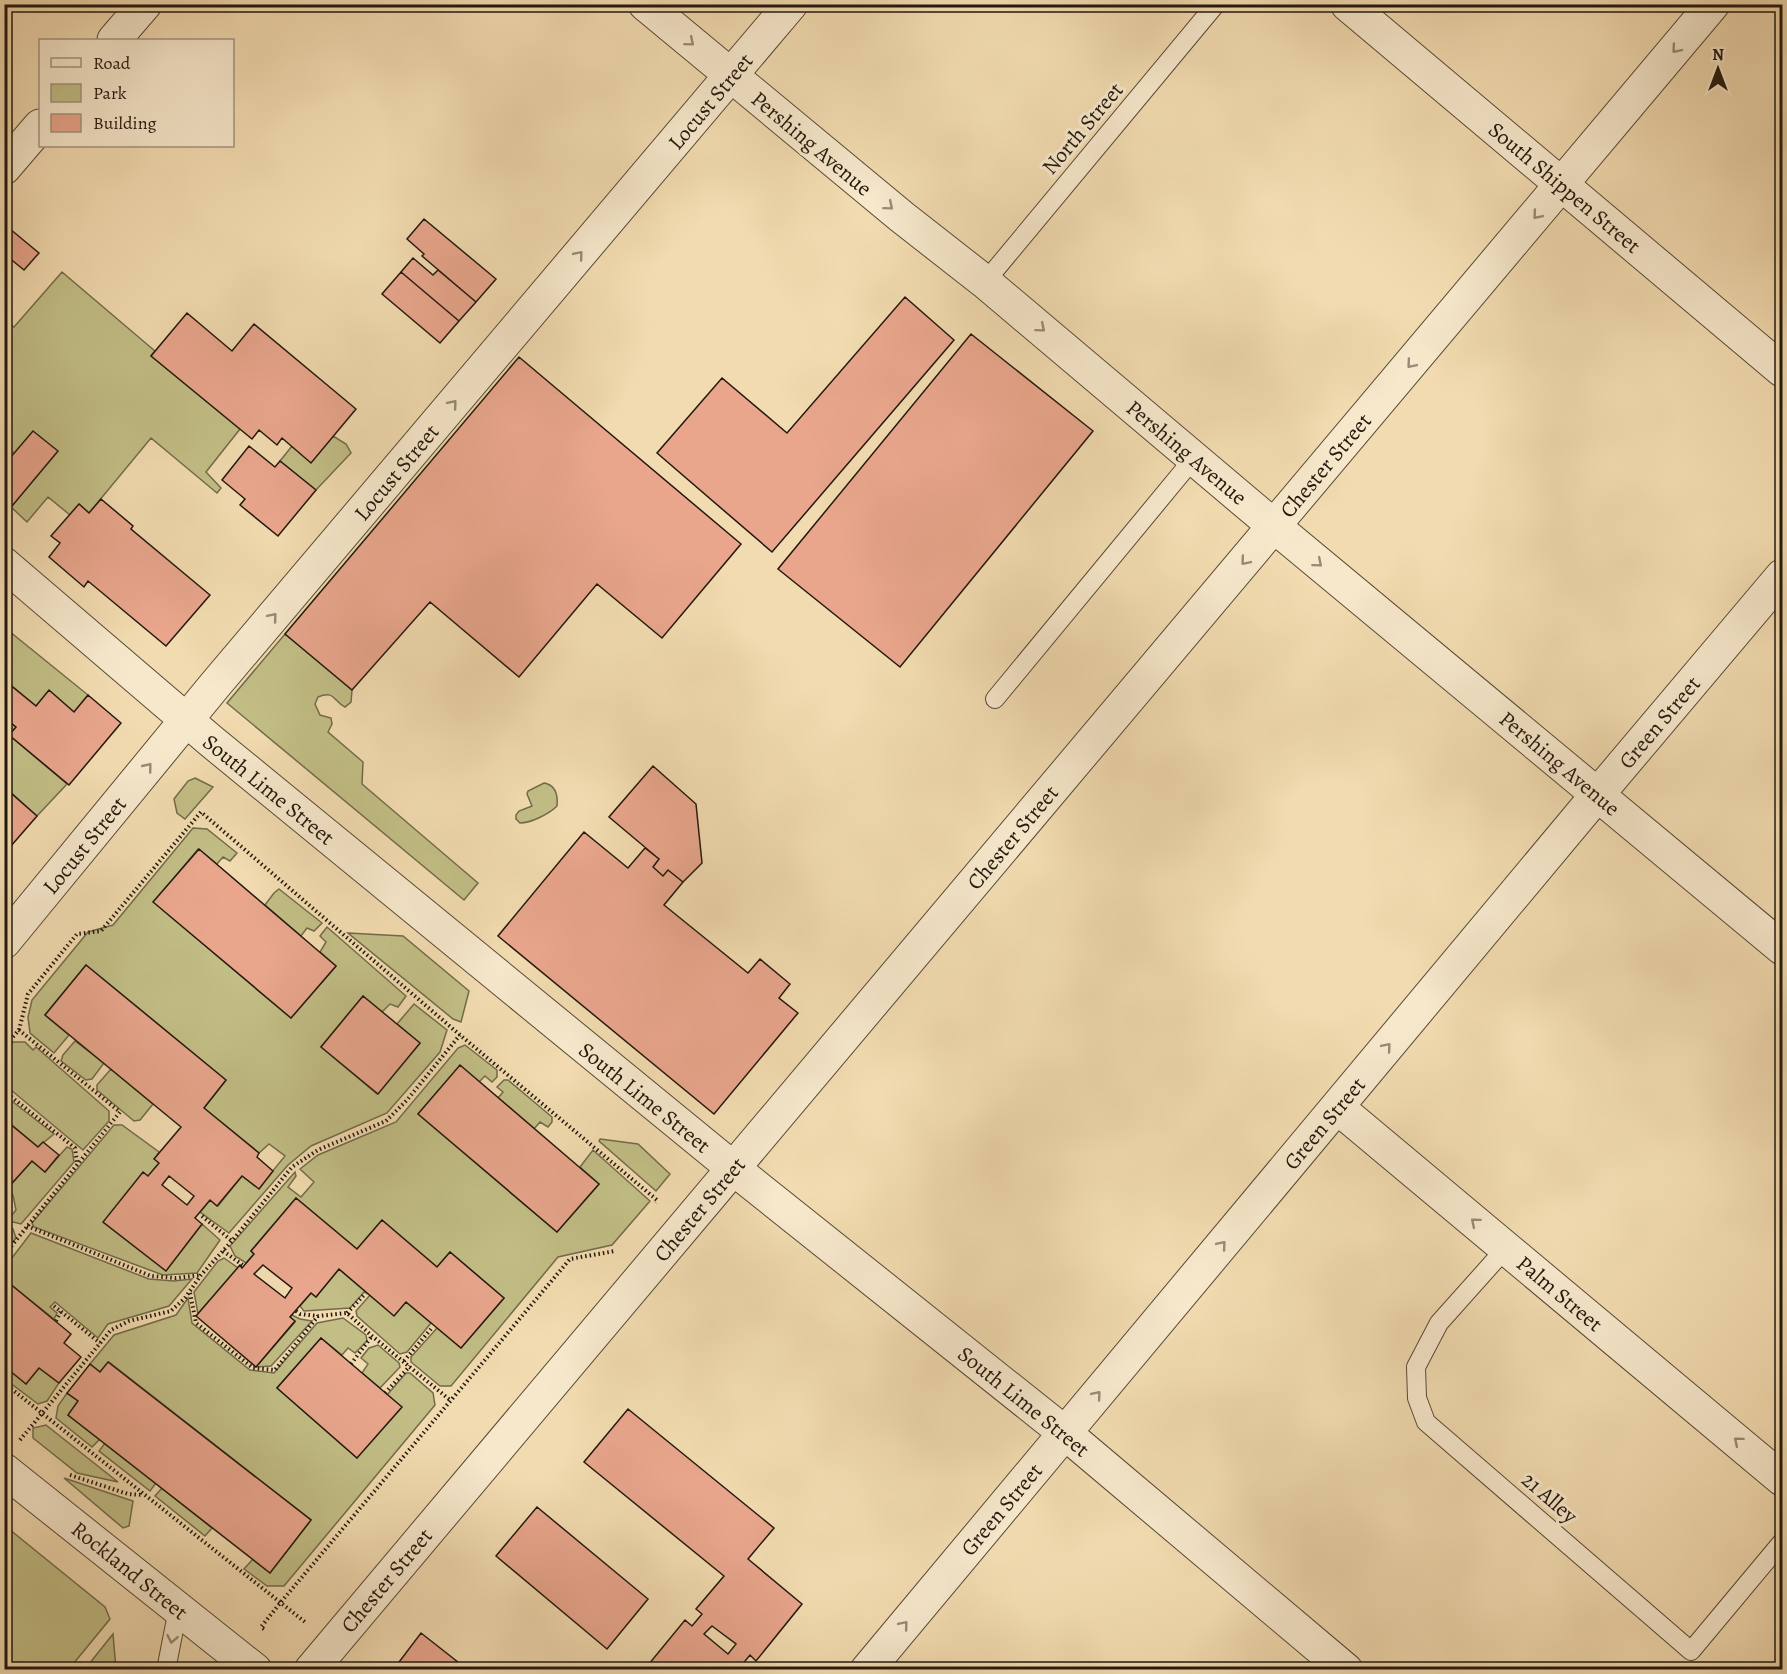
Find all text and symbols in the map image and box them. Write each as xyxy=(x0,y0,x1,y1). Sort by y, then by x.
one-way arrow xyxy=(683,35,694,46)
legend xyxy=(39,39,234,147)
north arrow xyxy=(1688,39,1748,99)
one-way arrow xyxy=(1672,42,1683,53)
text: N xyxy=(1712,44,1724,66)
street label: Locust Street xyxy=(661,47,760,156)
text: Road xyxy=(93,51,131,75)
street label: North Street xyxy=(1035,76,1130,181)
text: Park xyxy=(93,81,127,105)
street label: Pershing Avenue xyxy=(745,84,878,203)
text: Building xyxy=(93,111,157,135)
street label: South Shippen Street xyxy=(1482,115,1647,260)
one-way arrow xyxy=(882,199,893,210)
one-way arrow xyxy=(1533,208,1544,219)
one-way arrow xyxy=(572,251,583,262)
one-way arrow xyxy=(1034,321,1045,332)
one-way arrow xyxy=(1407,357,1418,368)
street label: Pershing Avenue xyxy=(1120,393,1253,512)
one-way arrow xyxy=(446,400,457,411)
street label: Chester Street xyxy=(1273,407,1378,524)
street label: Locust Street xyxy=(347,418,446,527)
one-way arrow xyxy=(1241,554,1252,565)
one-way arrow xyxy=(1311,555,1322,566)
one-way arrow xyxy=(265,613,276,624)
street label: Green Street xyxy=(1612,670,1707,775)
street label: Pershing Avenue xyxy=(1493,704,1626,823)
street label: South Lime Street xyxy=(196,727,341,852)
one-way arrow xyxy=(141,763,152,774)
street label: Chester Street xyxy=(960,779,1065,896)
street label: Locust Street xyxy=(36,790,134,901)
street label: South Lime Street xyxy=(572,1035,717,1160)
one-way arrow xyxy=(1380,1043,1391,1054)
street label: Green Street xyxy=(1277,1071,1372,1176)
street label: Chester Street xyxy=(647,1151,752,1268)
one-way arrow xyxy=(1471,1218,1482,1229)
one-way arrow xyxy=(1214,1241,1225,1252)
street label: Palm Street xyxy=(1510,1249,1609,1339)
street label: South Lime Street xyxy=(951,1339,1096,1464)
one-way arrow xyxy=(1089,1391,1100,1402)
one-way arrow xyxy=(1734,1437,1745,1448)
street label: Green Street xyxy=(954,1457,1049,1562)
street label: 21 Alley xyxy=(1515,1465,1584,1531)
street label: Rockland Street xyxy=(65,1514,194,1627)
street label: Chester Street xyxy=(334,1522,439,1639)
one-way arrow xyxy=(897,1621,908,1632)
one-way arrow xyxy=(166,1634,179,1644)

